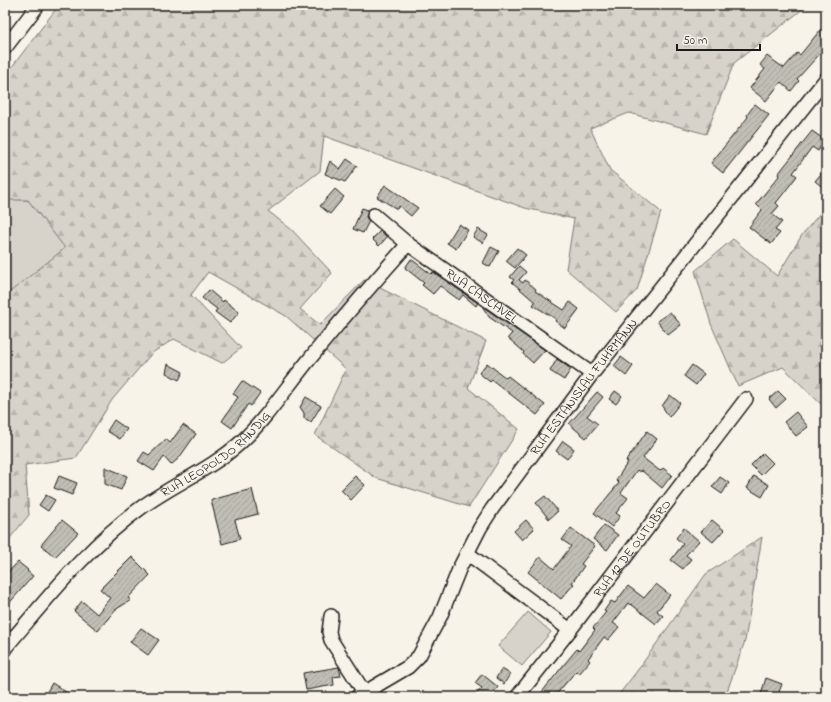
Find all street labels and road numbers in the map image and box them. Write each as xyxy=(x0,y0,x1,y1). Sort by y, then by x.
street label: RUA CASCAVEL xyxy=(442,264,522,328)
street label: RUA ESTANISLAU FUHRMANN xyxy=(525,314,642,459)
street label: RUA LEOPOLDO RANDIG xyxy=(157,407,275,502)
street label: RUA 12 DE OUTUBRO xyxy=(589,496,676,601)

